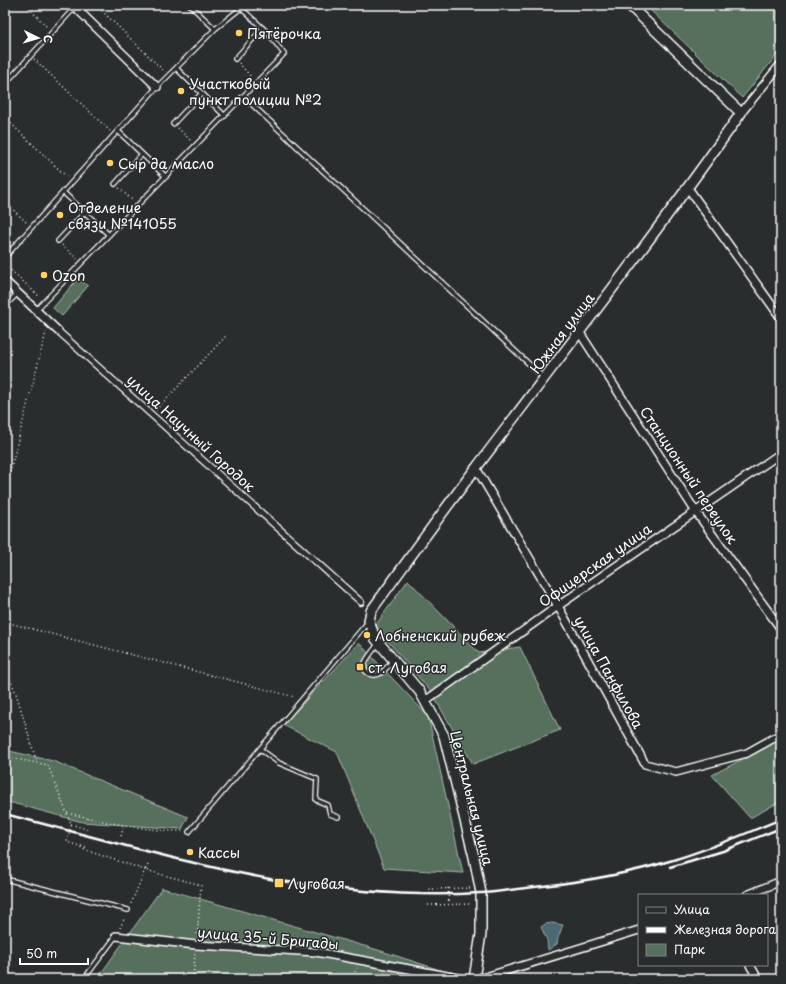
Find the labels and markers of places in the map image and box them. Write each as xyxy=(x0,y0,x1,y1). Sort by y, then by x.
place label: Пятёрочка xyxy=(247,23,321,44)
marker: Пятёрочка xyxy=(234,28,244,38)
place label: Участковый пункт полиции №2 xyxy=(189,73,322,110)
marker: Участковый пункт полиции №2 xyxy=(176,86,186,96)
place label: Сыр да масло xyxy=(118,153,214,174)
marker: Сыр да масло xyxy=(105,158,115,168)
place label: Отделение связи №141055 xyxy=(68,197,177,234)
marker: Отделение связи №141055 xyxy=(55,210,65,220)
place label: Ozon xyxy=(52,265,85,286)
marker: Ozon xyxy=(39,270,49,280)
place label: Лобненский рубеж xyxy=(375,625,506,646)
marker: Лобненский рубеж xyxy=(362,630,372,640)
place label: ст. Луговая xyxy=(368,657,447,678)
marker: ст. Луговая xyxy=(355,662,365,672)
place label: Кассы xyxy=(198,842,240,863)
marker: Кассы xyxy=(185,847,195,857)
place label: Луговая xyxy=(288,873,345,894)
marker: Луговая xyxy=(273,877,285,889)

